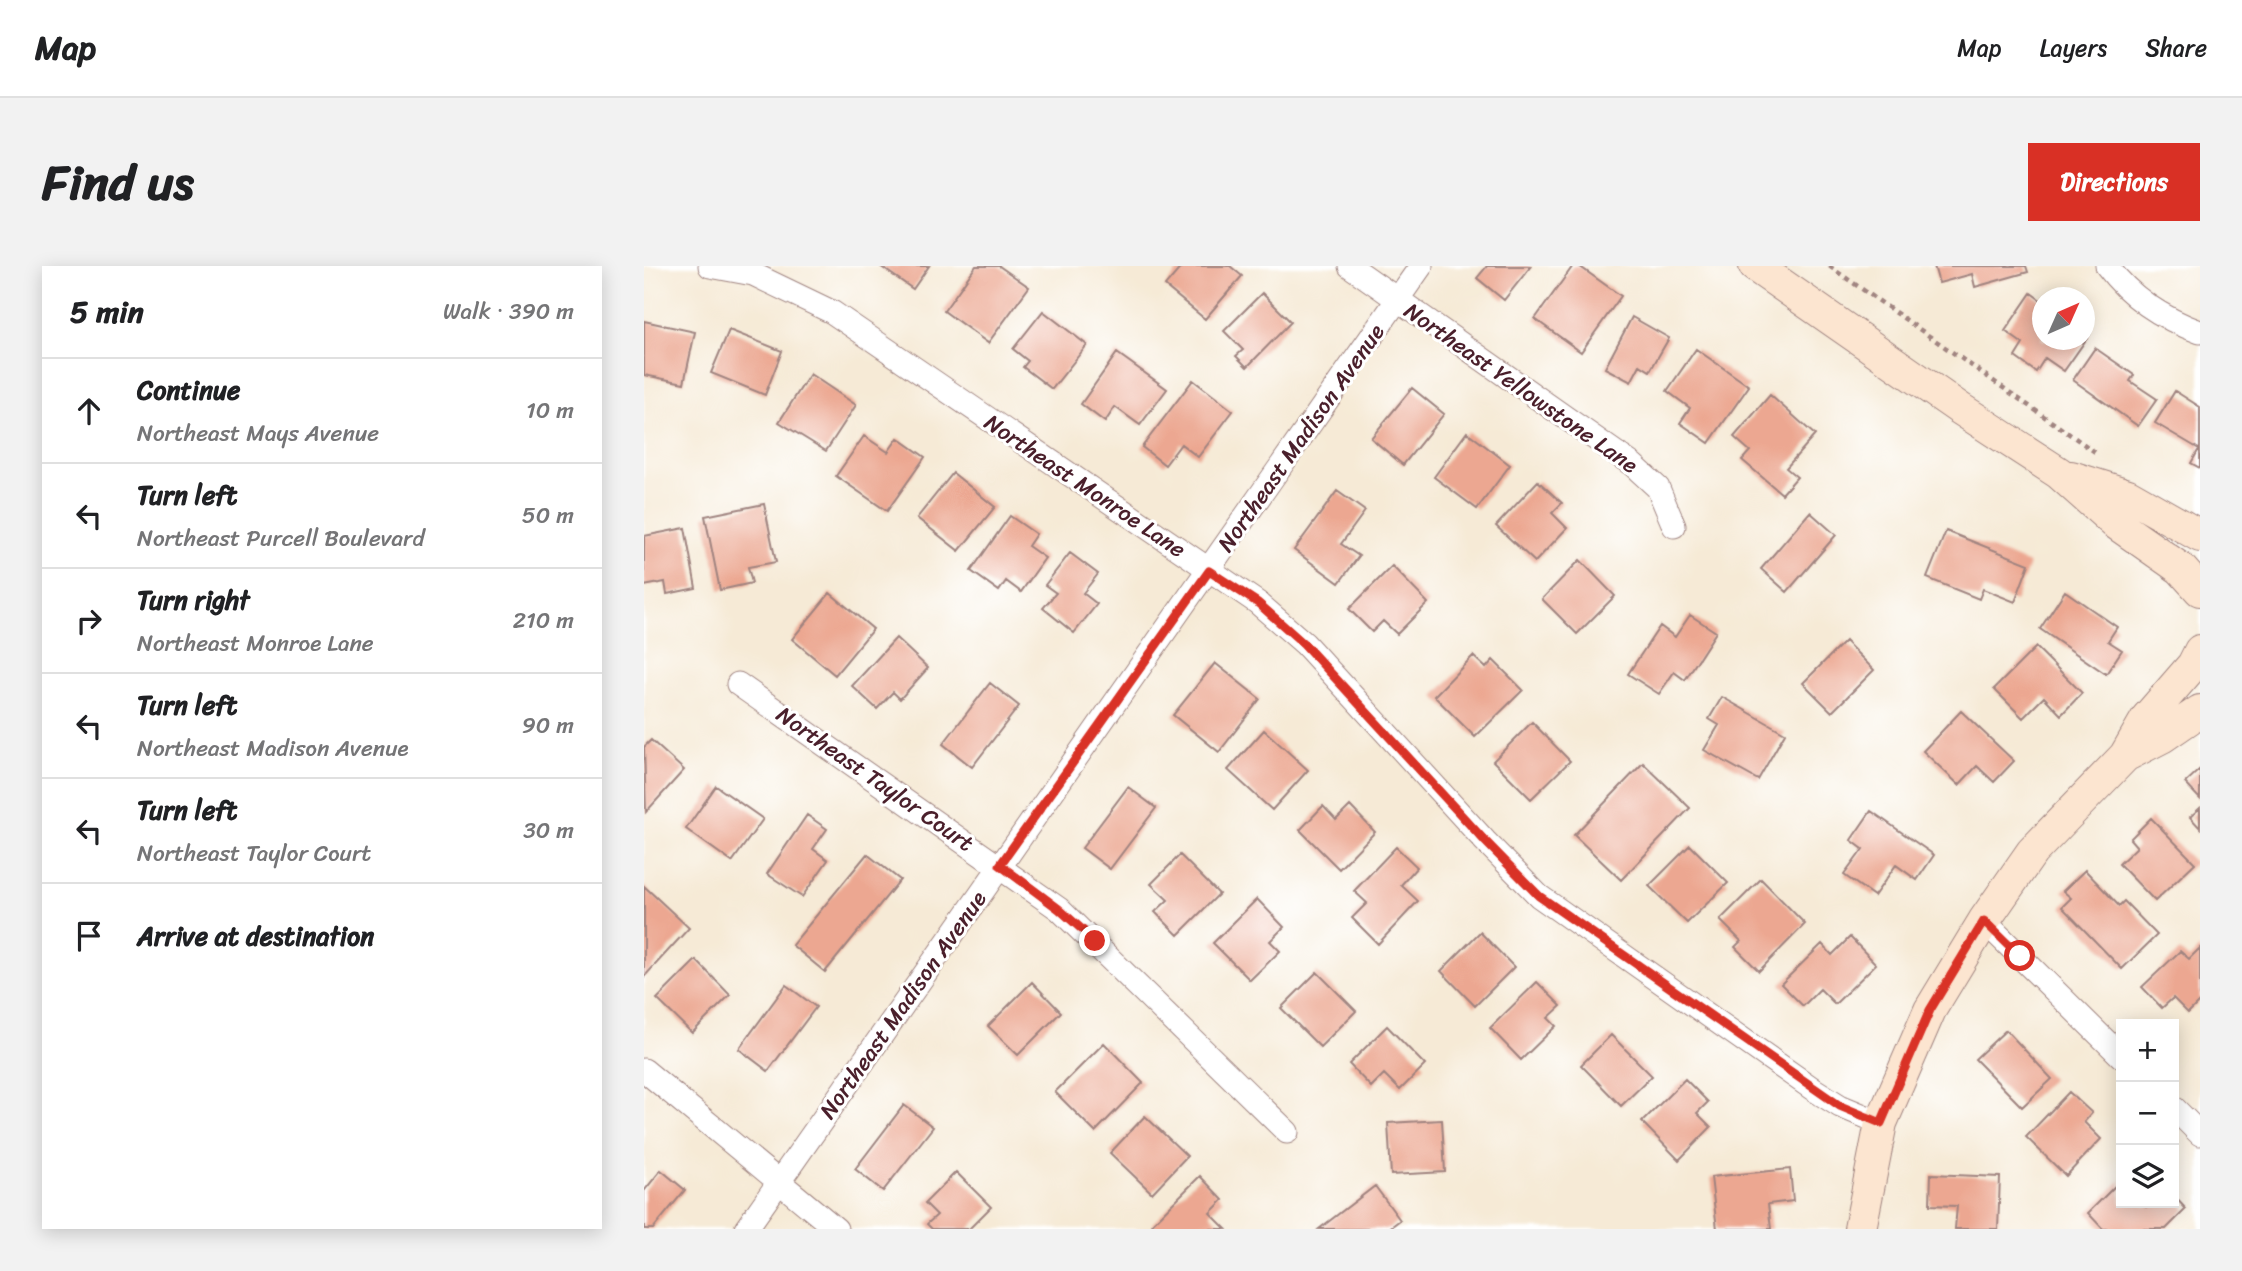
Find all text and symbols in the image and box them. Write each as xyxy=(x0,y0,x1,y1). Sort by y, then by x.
text: Map xyxy=(35,19,96,77)
text: Map xyxy=(1957,27,2002,69)
text: Layers xyxy=(2040,27,2107,69)
text: Share xyxy=(2145,27,2207,69)
text: Find us xyxy=(42,139,194,226)
button: Directions xyxy=(2028,143,2200,221)
text: 5 min xyxy=(70,285,144,339)
north arrow xyxy=(2032,287,2095,350)
text: Walk · 390 m xyxy=(443,291,574,332)
street label: Northeast Yellowstone Lane xyxy=(1395,291,1647,485)
street label: Northeast Madison Avenue xyxy=(1206,315,1396,561)
text: Continue xyxy=(137,367,240,413)
text: 10 m xyxy=(526,390,574,431)
icon: ahead xyxy=(70,392,108,430)
street label: Northeast Monroe Lane xyxy=(975,403,1195,569)
text: Northeast Mays Avenue xyxy=(137,413,379,454)
text: Turn left xyxy=(137,472,237,518)
text: 50 m xyxy=(522,495,574,536)
icon: left xyxy=(70,497,108,535)
text: Northeast Purcell Boulevard xyxy=(137,518,425,559)
text: Turn right xyxy=(137,577,250,623)
text: 210 m xyxy=(513,600,574,641)
icon: right xyxy=(70,602,108,640)
text: Northeast Monroe Lane xyxy=(137,623,374,664)
text: Turn left xyxy=(137,682,237,728)
street label: Northeast Taylor Court xyxy=(767,695,983,863)
text: 90 m xyxy=(522,705,574,746)
icon: left xyxy=(70,707,108,745)
text: Northeast Madison Avenue xyxy=(137,728,409,769)
text: Turn left xyxy=(137,787,237,833)
text: 30 m xyxy=(523,810,574,851)
icon: left xyxy=(70,812,108,850)
text: Northeast Taylor Court xyxy=(137,833,371,874)
street label: Northeast Madison Avenue xyxy=(808,882,998,1128)
text: Arrive at destination xyxy=(137,913,374,959)
icon: arrive xyxy=(70,917,108,955)
route end xyxy=(1079,925,1110,956)
route start xyxy=(2004,940,2035,971)
map controls xyxy=(2116,1019,2179,1208)
button: + xyxy=(2116,1019,2179,1082)
button: − xyxy=(2116,1082,2179,1145)
button: layers xyxy=(2116,1145,2179,1208)

